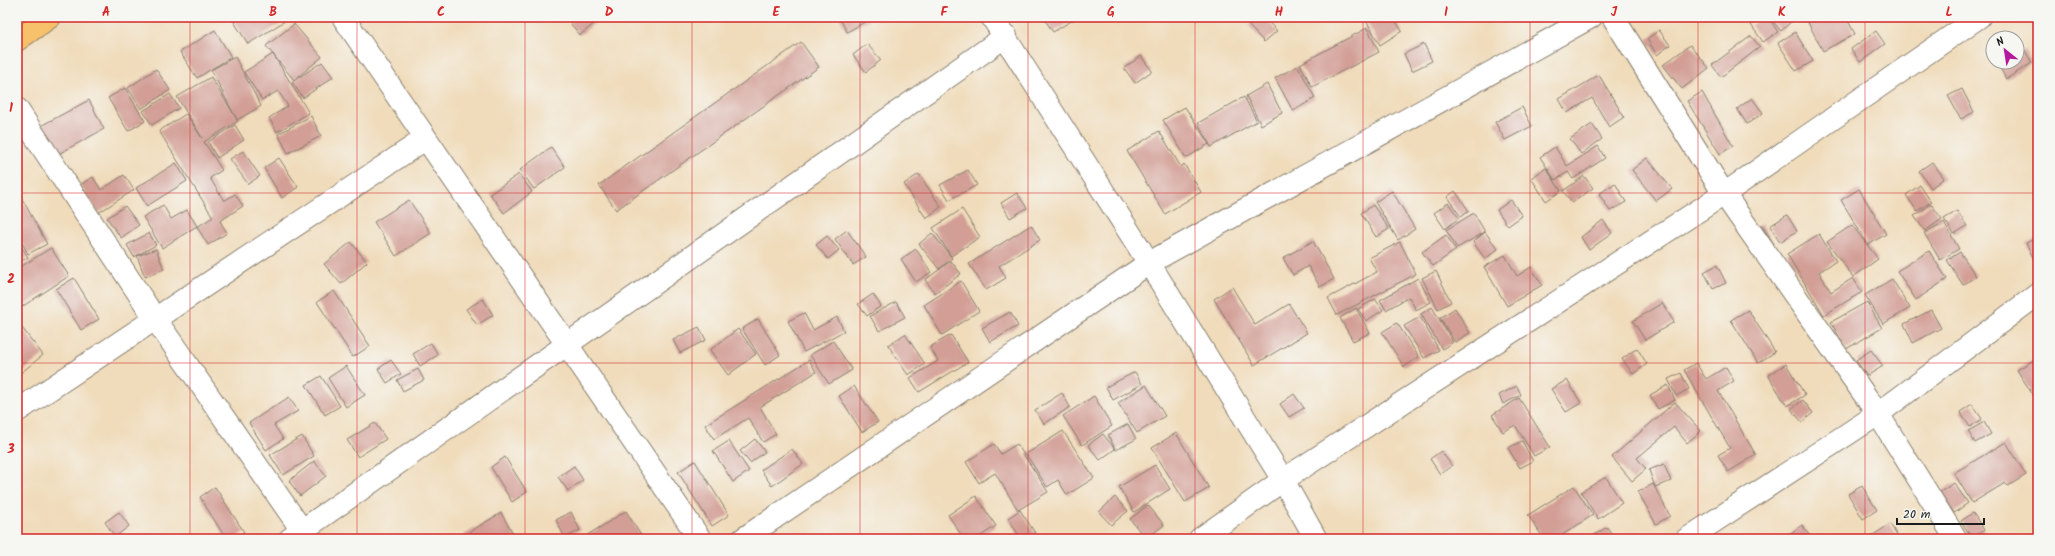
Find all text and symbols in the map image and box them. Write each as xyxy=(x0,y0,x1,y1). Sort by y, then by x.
text: A xyxy=(102,2,110,23)
text: B xyxy=(269,2,277,23)
text: C xyxy=(437,2,445,23)
text: D xyxy=(605,2,614,23)
text: E xyxy=(772,2,780,23)
text: F xyxy=(940,2,948,23)
text: G xyxy=(1107,2,1115,23)
text: H xyxy=(1275,2,1284,23)
text: I xyxy=(1444,2,1448,23)
text: J xyxy=(1611,2,1618,23)
text: K xyxy=(1778,2,1786,23)
text: L xyxy=(1945,2,1953,23)
north arrow xyxy=(1985,30,2025,70)
text: N xyxy=(1993,33,2008,52)
text: 1 xyxy=(9,98,13,119)
text: 2 xyxy=(7,269,15,290)
text: 3 xyxy=(6,439,15,460)
scale bar xyxy=(1897,500,1984,526)
text: 20 m xyxy=(1903,505,1931,524)

